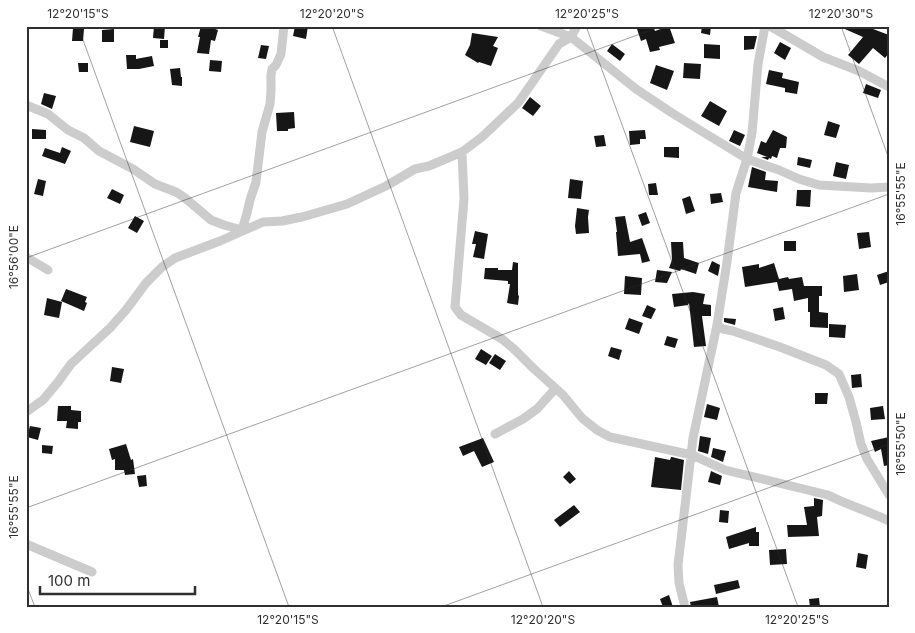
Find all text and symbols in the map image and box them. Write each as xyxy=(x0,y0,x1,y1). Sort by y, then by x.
text: 12°20'15"S xyxy=(47,6,109,21)
text: 12°20'20"S xyxy=(300,6,364,21)
text: 12°20'25"S xyxy=(555,6,619,21)
text: 12°20'30"S xyxy=(809,6,874,21)
text: 16°55'55"E xyxy=(893,162,908,226)
text: 16°56'00"E xyxy=(6,225,21,289)
text: 16°55'50"E xyxy=(893,412,908,476)
text: 16°55'55"E xyxy=(6,475,21,539)
scale bar xyxy=(40,563,195,595)
text: 100 m xyxy=(48,571,90,590)
text: 12°20'15"S xyxy=(257,612,319,627)
text: 12°20'20"S xyxy=(511,612,575,627)
text: 12°20'25"S xyxy=(765,612,829,627)

